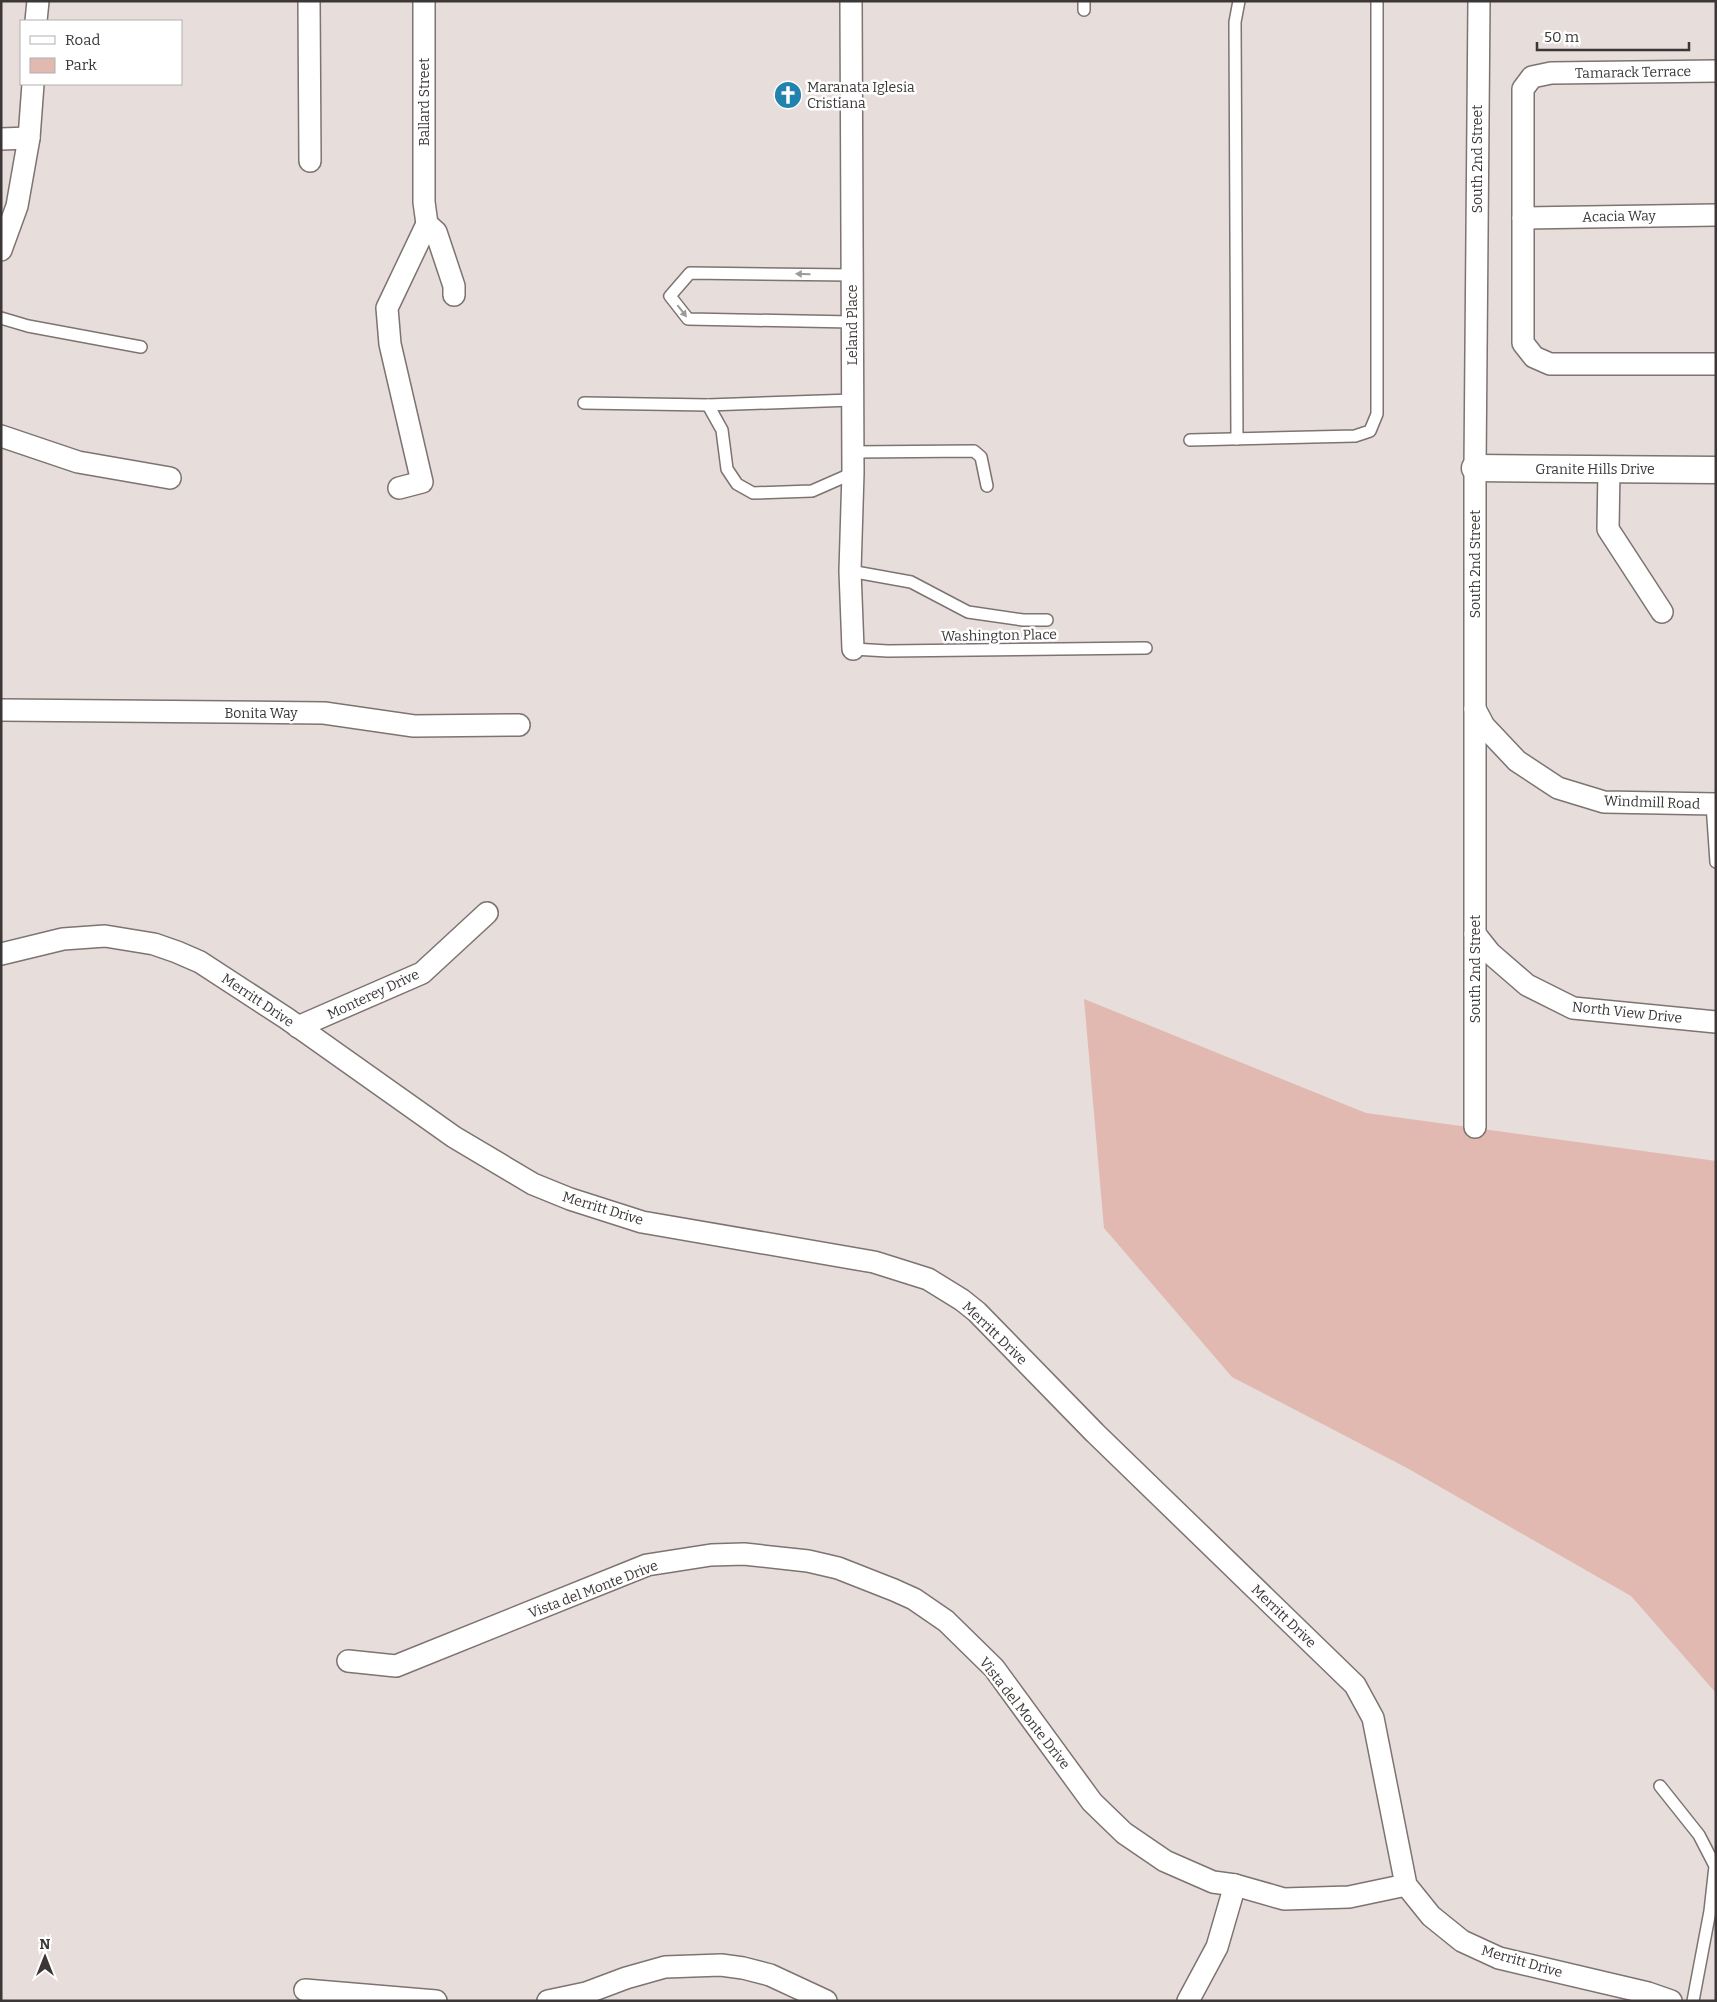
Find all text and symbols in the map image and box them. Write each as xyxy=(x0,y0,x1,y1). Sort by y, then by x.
legend xyxy=(20,20,182,85)
scale bar xyxy=(1537,20,1690,52)
text: 50 m xyxy=(1544,28,1580,46)
text: Road xyxy=(65,31,100,49)
text: Park xyxy=(65,56,97,74)
street label: Ballard Street xyxy=(416,58,433,146)
street label: Tamarack Terrace xyxy=(1575,63,1691,82)
place label: Maranata Iglesia Cristiana xyxy=(807,79,915,112)
church icon: Maranata Iglesia Cristiana xyxy=(773,80,803,110)
street label: South 2nd Street xyxy=(1469,105,1486,213)
street label: Acacia Way xyxy=(1582,207,1656,226)
one-way arrow xyxy=(794,270,810,278)
street label: Leland Place xyxy=(844,285,861,365)
one-way arrow xyxy=(677,304,688,317)
street label: Granite Hills Drive xyxy=(1535,461,1655,478)
street label: South 2nd Street xyxy=(1467,510,1484,618)
street label: Washington Place xyxy=(941,626,1057,645)
street label: Bonita Way xyxy=(224,705,298,722)
street label: Windmill Road xyxy=(1604,792,1700,813)
street label: South 2nd Street xyxy=(1467,915,1484,1023)
street label: Monterey Drive xyxy=(324,966,422,1023)
street label: Merritt Drive xyxy=(218,970,297,1031)
street label: North View Drive xyxy=(1571,998,1683,1027)
street label: Merritt Drive xyxy=(560,1188,645,1229)
street label: Merritt Drive xyxy=(959,1298,1031,1368)
street label: Vista del Monte Drive xyxy=(526,1557,660,1622)
street label: Merritt Drive xyxy=(1248,1581,1320,1651)
street label: Vista del Monte Drive xyxy=(976,1654,1074,1773)
north arrow xyxy=(20,1932,70,1982)
text: N xyxy=(40,1936,51,1953)
street label: Merritt Drive xyxy=(1479,1942,1564,1981)

